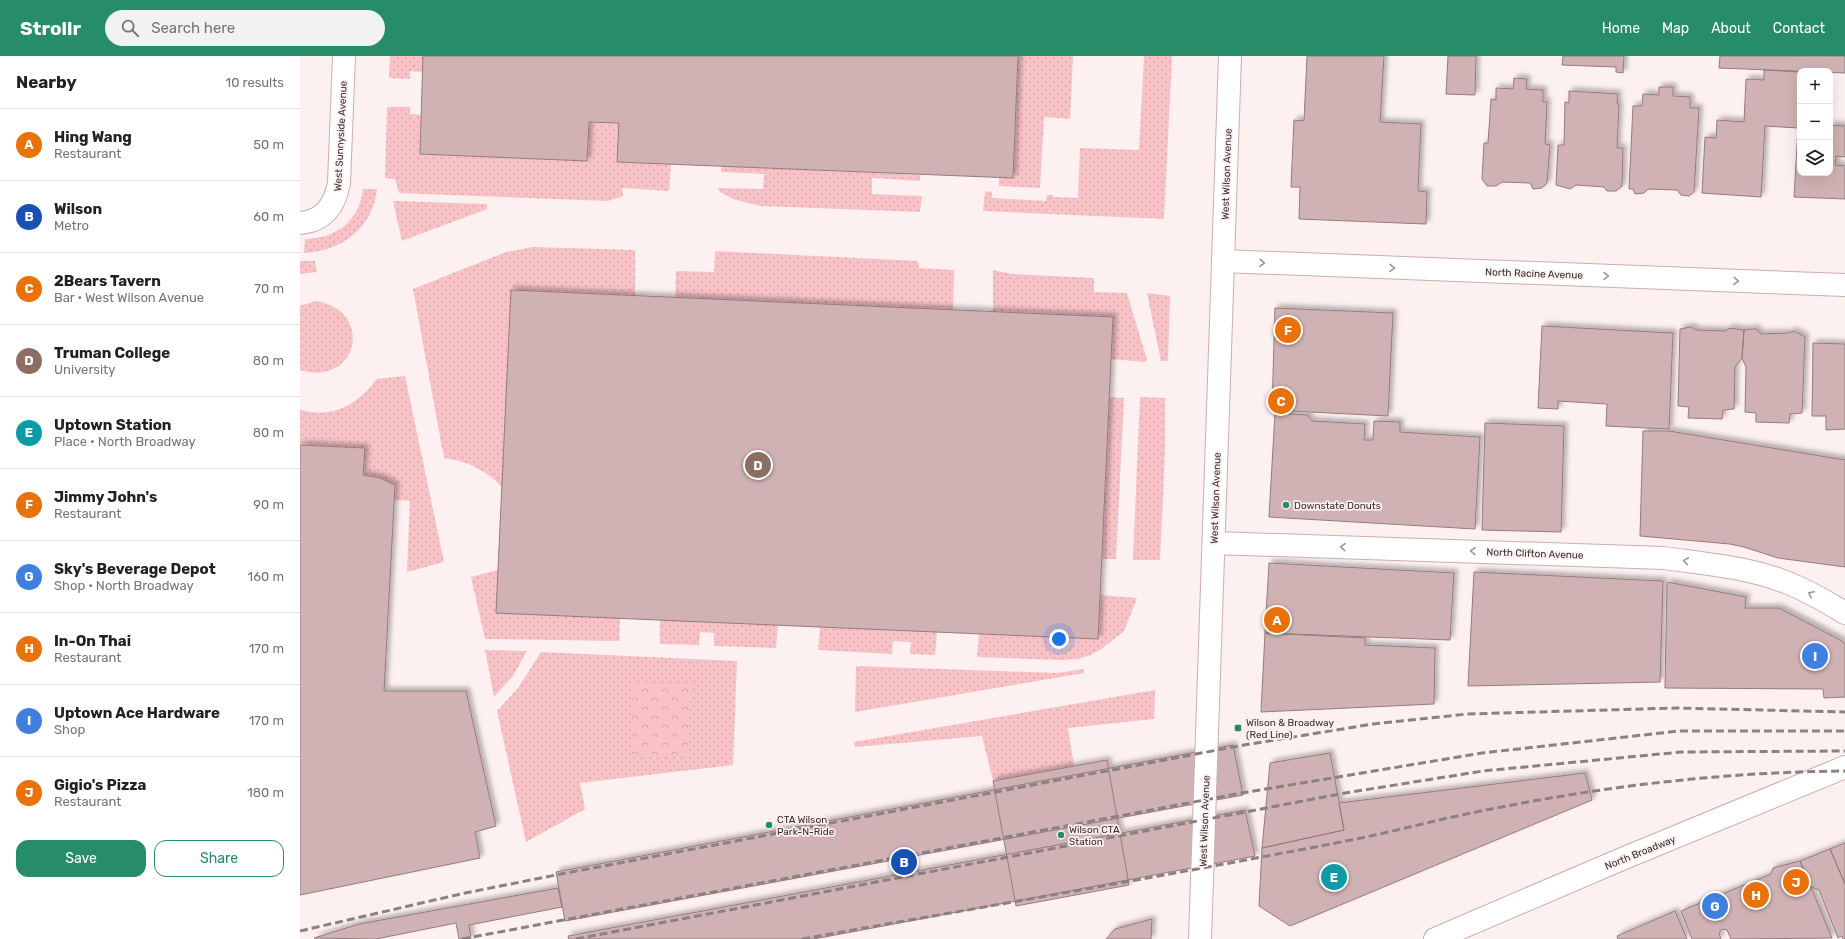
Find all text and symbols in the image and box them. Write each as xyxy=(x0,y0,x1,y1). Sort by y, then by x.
search box xyxy=(105,10,385,46)
text: Strollr xyxy=(20,17,81,40)
icon: search xyxy=(119,17,141,39)
text: Search here xyxy=(151,19,235,37)
text: Home xyxy=(1602,20,1640,37)
text: Map xyxy=(1662,20,1689,37)
text: About xyxy=(1711,20,1751,37)
text: Contact xyxy=(1773,20,1825,37)
map controls xyxy=(1797,68,1833,176)
button: + xyxy=(1797,68,1833,104)
text: Nearby xyxy=(16,72,77,92)
text: 10 results xyxy=(226,75,284,90)
street label: West Sunnyside Avenue xyxy=(332,80,350,192)
button: − xyxy=(1797,104,1833,140)
text: Hing Wang xyxy=(54,128,132,146)
street label: West Wilson Avenue xyxy=(1219,128,1235,220)
text: A xyxy=(24,137,34,152)
text: 50 m xyxy=(253,137,284,152)
button: layers xyxy=(1797,140,1833,176)
text: Restaurant xyxy=(54,146,121,161)
text: Wilson xyxy=(54,200,102,218)
text: B xyxy=(24,209,34,224)
text: 60 m xyxy=(253,209,284,224)
text: Metro xyxy=(54,218,89,233)
one-way arrow xyxy=(1259,258,1265,267)
one-way arrow xyxy=(1389,263,1395,272)
street label: North Racine Avenue xyxy=(1485,266,1583,282)
text: 2Bears Tavern xyxy=(54,272,161,290)
one-way arrow xyxy=(1603,272,1609,280)
one-way arrow xyxy=(1733,277,1739,285)
text: C xyxy=(24,281,34,296)
text: 70 m xyxy=(254,281,284,296)
text: Bar · West Wilson Avenue xyxy=(54,290,204,305)
pin: F xyxy=(1275,315,1301,345)
text: Truman College xyxy=(54,344,170,362)
text: D xyxy=(24,353,34,368)
text: 80 m xyxy=(253,353,284,368)
text: University xyxy=(54,362,115,377)
pin: C xyxy=(1268,386,1294,416)
text: Uptown Station xyxy=(54,416,172,434)
text: E xyxy=(25,425,33,440)
text: 80 m xyxy=(253,425,284,440)
text: Place · North Broadway xyxy=(54,434,196,449)
pin: D xyxy=(745,450,771,480)
street label: West Wilson Avenue xyxy=(1208,452,1224,544)
text: Jimmy John's xyxy=(54,488,157,506)
text: F xyxy=(25,497,33,512)
text: 90 m xyxy=(253,497,284,512)
marker: Downstate Donuts xyxy=(1281,500,1291,510)
place label: Downstate Donuts xyxy=(1294,500,1381,512)
text: Restaurant xyxy=(54,506,121,521)
one-way arrow xyxy=(1340,543,1346,552)
street label: North Clifton Avenue xyxy=(1486,546,1584,562)
one-way arrow xyxy=(1470,547,1476,556)
one-way arrow xyxy=(1683,557,1689,566)
text: Sky's Beverage Depot xyxy=(54,560,216,578)
text: G xyxy=(24,569,34,584)
text: 160 m xyxy=(248,569,284,584)
text: Shop · North Broadway xyxy=(54,578,194,593)
one-way arrow xyxy=(1808,591,1815,599)
pin: A xyxy=(1264,605,1290,635)
your location xyxy=(1049,629,1069,649)
text: In-On Thai xyxy=(54,632,131,650)
text: H xyxy=(24,641,34,656)
text: 170 m xyxy=(249,641,284,656)
pin: I xyxy=(1802,641,1828,671)
text: Restaurant xyxy=(54,650,121,665)
text: Uptown Ace Hardware xyxy=(54,704,220,722)
text: I xyxy=(27,713,31,728)
text: 170 m xyxy=(249,713,284,728)
place label: Wilson & Broadway (Red Line) xyxy=(1246,717,1334,741)
text: Shop xyxy=(54,722,85,737)
marker: Wilson & Broadway (Red Line) xyxy=(1233,723,1243,733)
street label: West Wilson Avenue xyxy=(1197,775,1213,867)
text: Gigio's Pizza xyxy=(54,776,146,794)
text: J xyxy=(25,785,33,800)
text: 180 m xyxy=(247,785,284,800)
text: Restaurant xyxy=(54,794,121,809)
place label: CTA Wilson Park-N-Ride xyxy=(777,814,835,838)
marker: CTA Wilson Park-N-Ride xyxy=(764,820,774,830)
place label: Wilson CTA Station xyxy=(1069,824,1120,848)
marker: Wilson CTA Station xyxy=(1056,830,1066,840)
street label: North Broadway xyxy=(1603,833,1678,873)
button: Save xyxy=(16,840,146,877)
button: Share xyxy=(154,840,284,877)
pin: B xyxy=(891,847,917,877)
pin: E xyxy=(1321,862,1347,892)
pin: J xyxy=(1783,867,1809,897)
pin: H xyxy=(1743,880,1769,910)
pin: G xyxy=(1702,891,1728,921)

